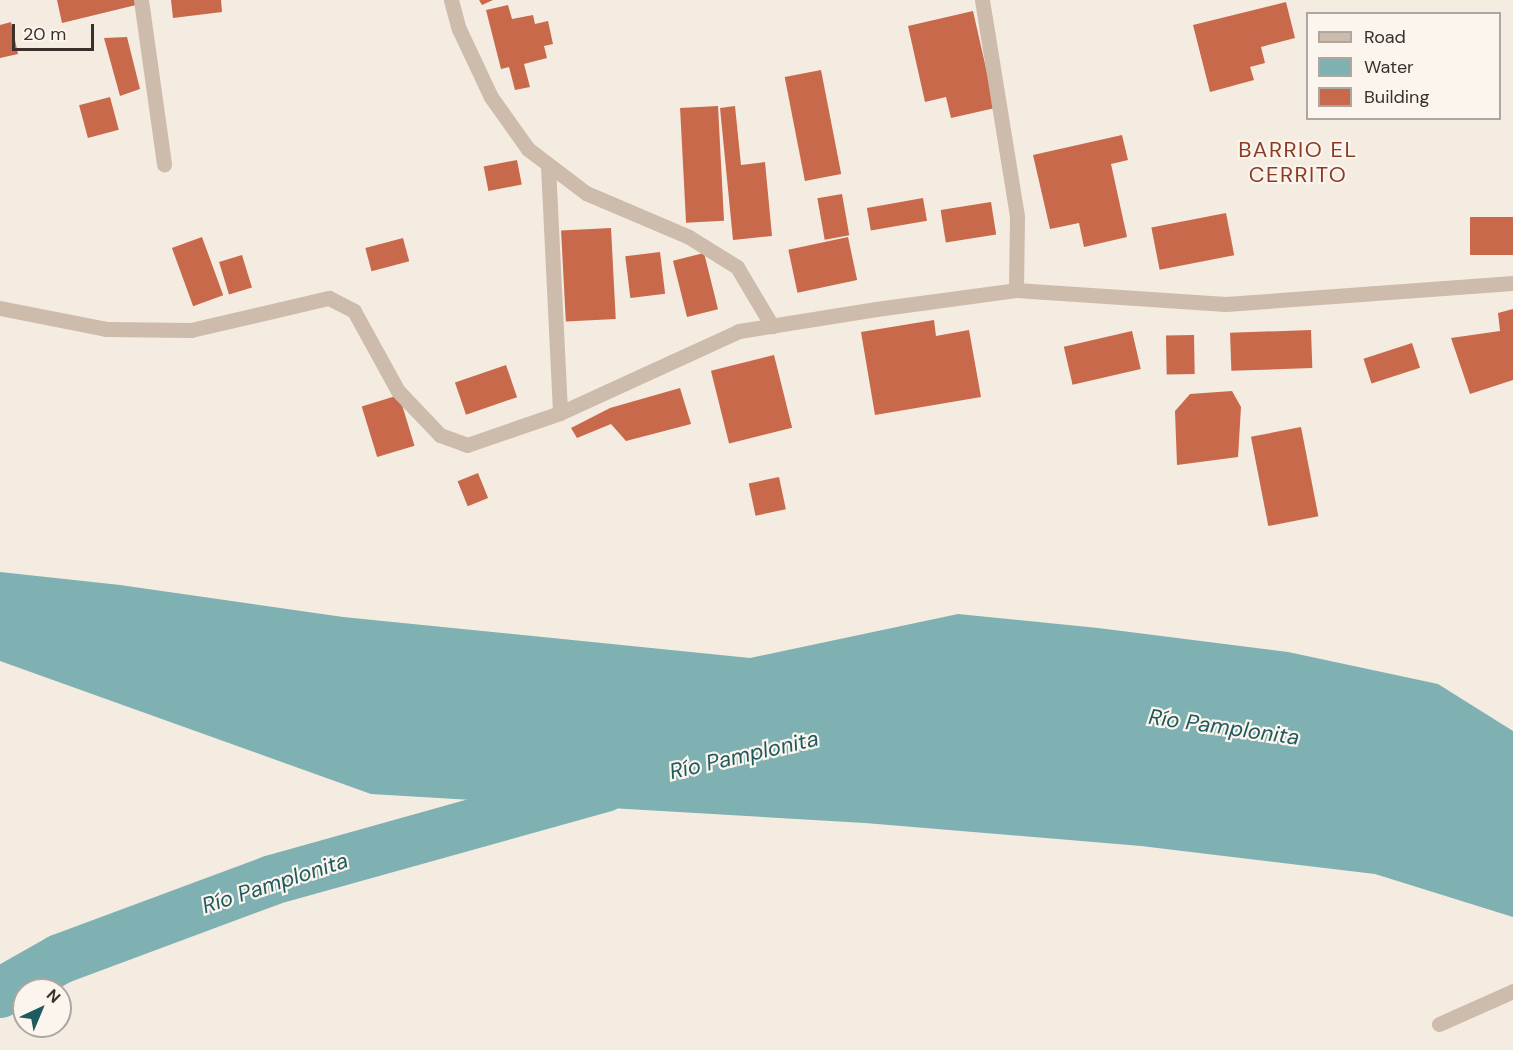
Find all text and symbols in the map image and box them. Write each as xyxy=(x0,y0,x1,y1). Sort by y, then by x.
scale bar xyxy=(15,12,98,50)
legend xyxy=(1306,12,1501,120)
text: 20 m xyxy=(23,22,66,46)
text: Road xyxy=(1364,25,1406,49)
text: Water xyxy=(1364,55,1414,79)
text: Building xyxy=(1364,85,1429,109)
district label: BARRIO EL CERRITO xyxy=(1238,136,1358,188)
water label: Río Pamplonita xyxy=(1147,703,1301,751)
water label: Río Pamplonita xyxy=(667,725,821,785)
water label: Río Pamplonita xyxy=(199,847,351,919)
north arrow xyxy=(12,978,72,1038)
text: N xyxy=(42,985,65,1008)

